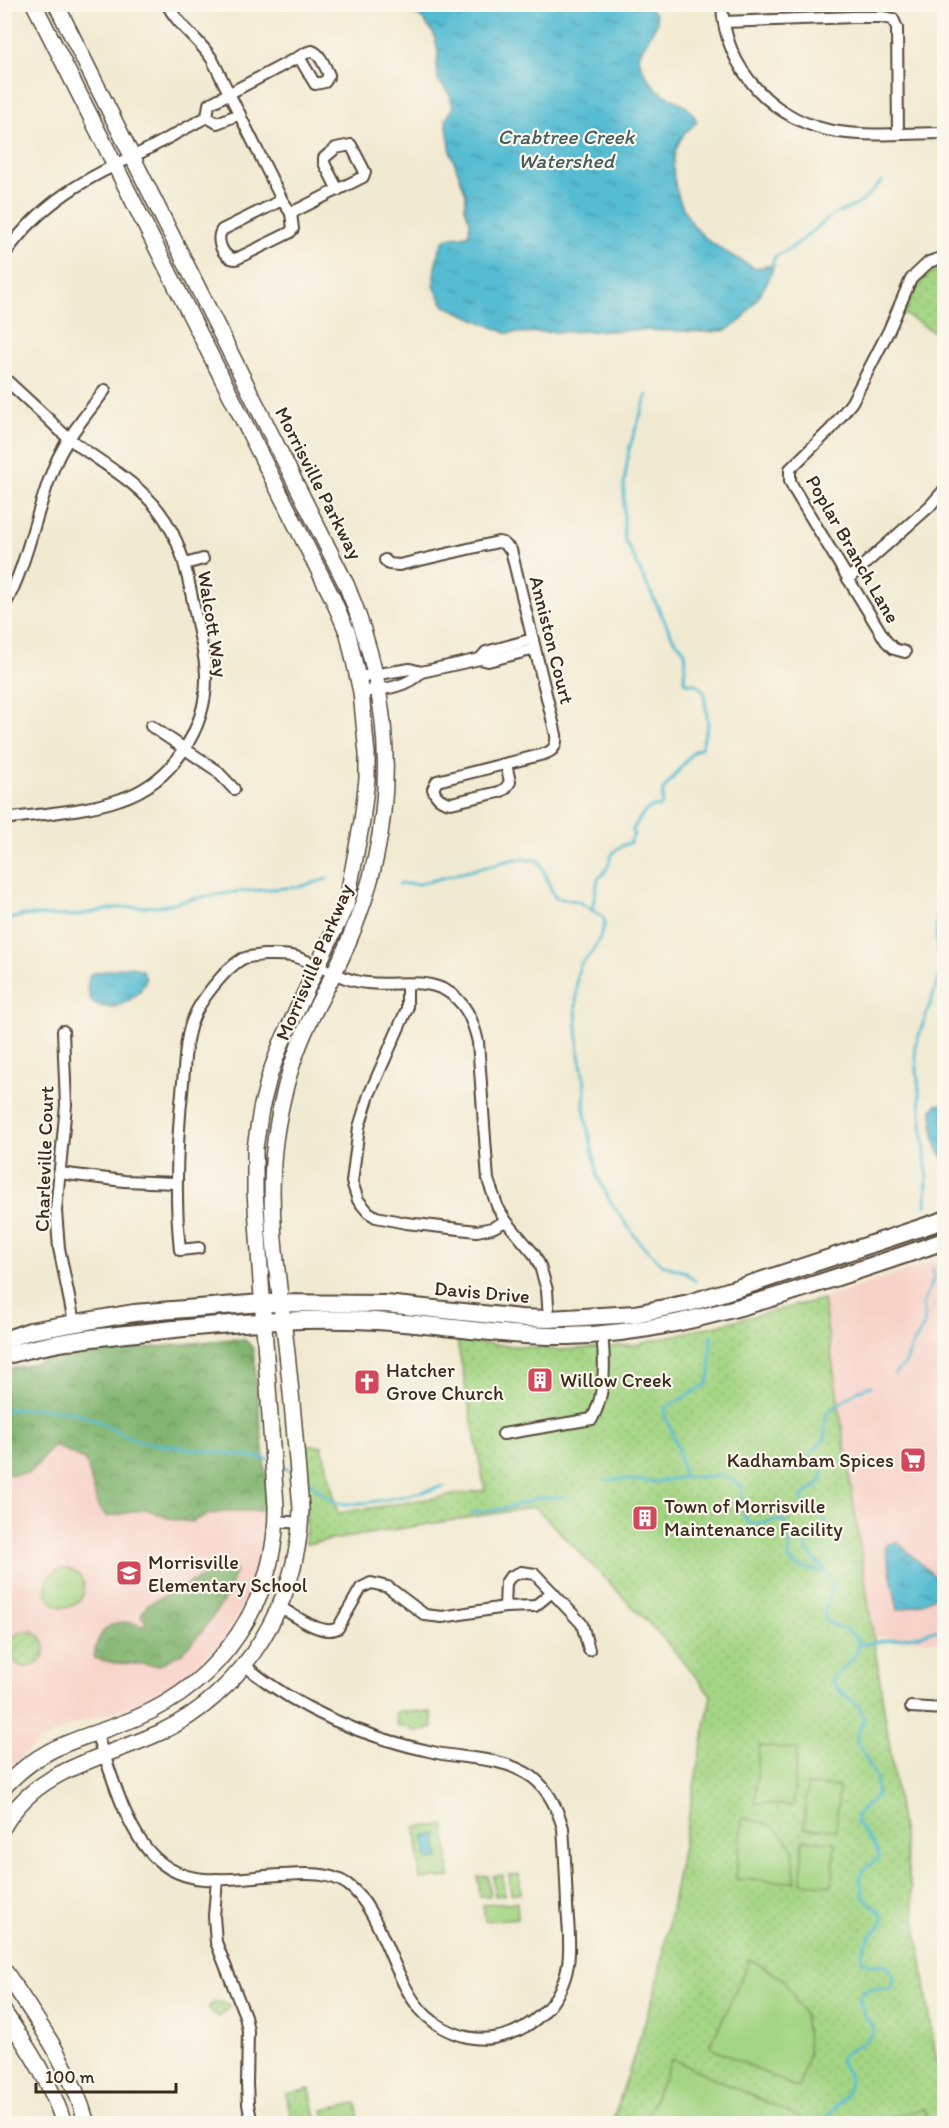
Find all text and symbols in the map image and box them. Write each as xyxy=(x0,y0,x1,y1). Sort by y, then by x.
water label: Crabtree Creek Watershed xyxy=(498,124,636,173)
street label: Morrisville Parkway xyxy=(270,403,368,564)
street label: Poplar Branch Lane xyxy=(801,471,905,627)
street label: Walcott Way xyxy=(193,569,233,679)
street label: Anniston Court xyxy=(524,573,580,707)
street label: Morrisville Parkway xyxy=(270,879,358,1044)
street label: Charleville Court xyxy=(29,1085,59,1232)
street label: Davis Drive xyxy=(433,1276,531,1308)
place label: Hatcher Grove Church xyxy=(386,1358,504,1405)
building icon: Willow Creek xyxy=(525,1365,555,1395)
church icon: Hatcher Grove Church xyxy=(352,1367,382,1397)
place label: Willow Creek xyxy=(560,1368,672,1392)
supermarket icon: Kadhambam Spices xyxy=(898,1445,928,1475)
place label: Kadhambam Spices xyxy=(727,1448,894,1472)
place label: Town of Morrisville Maintenance Facility xyxy=(664,1494,843,1541)
building icon: Town of Morrisville Maintenance Facility xyxy=(630,1503,660,1533)
place label: Morrisville Elementary School xyxy=(148,1550,308,1597)
school or university icon: Morrisville Elementary School xyxy=(114,1558,144,1588)
scale bar xyxy=(36,2056,176,2094)
text: 100 m xyxy=(45,2066,95,2088)

